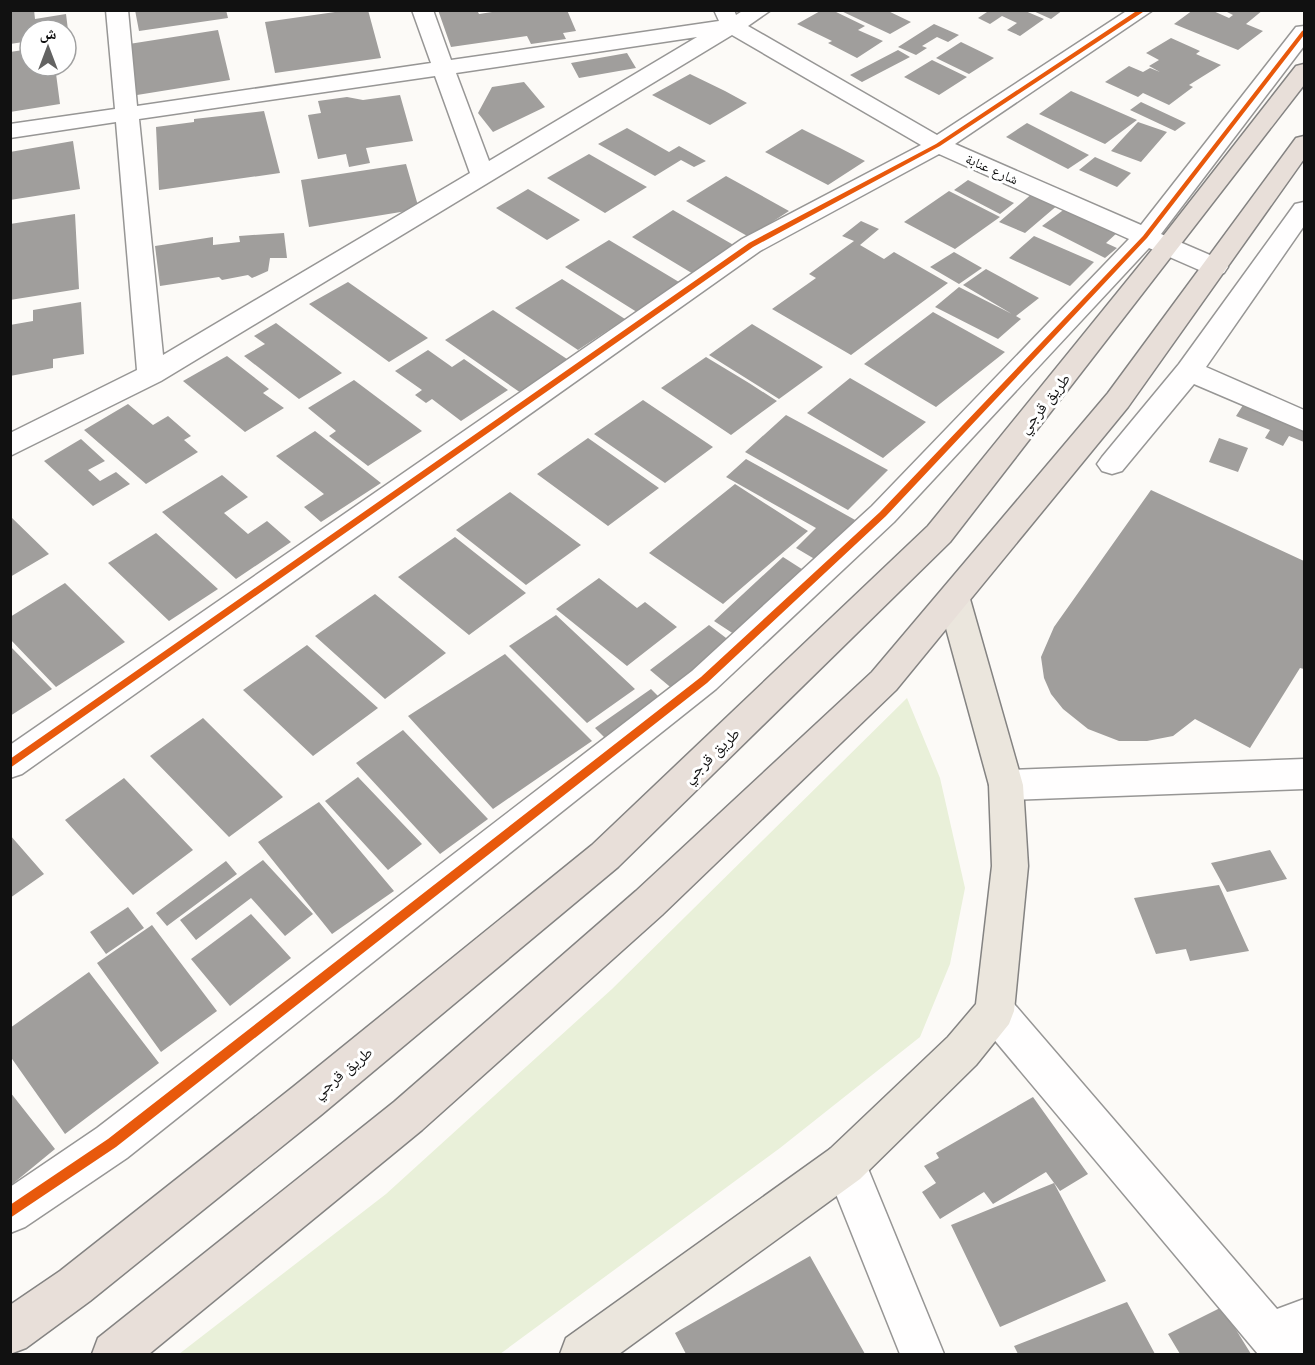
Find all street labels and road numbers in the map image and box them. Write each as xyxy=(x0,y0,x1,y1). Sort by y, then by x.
street label: شارع عنابة xyxy=(963,149,1021,189)
street label: طريق قرجي xyxy=(1014,369,1077,439)
street label: طريق قرجي xyxy=(678,723,746,789)
street label: طريق قرجي xyxy=(308,1042,378,1105)

